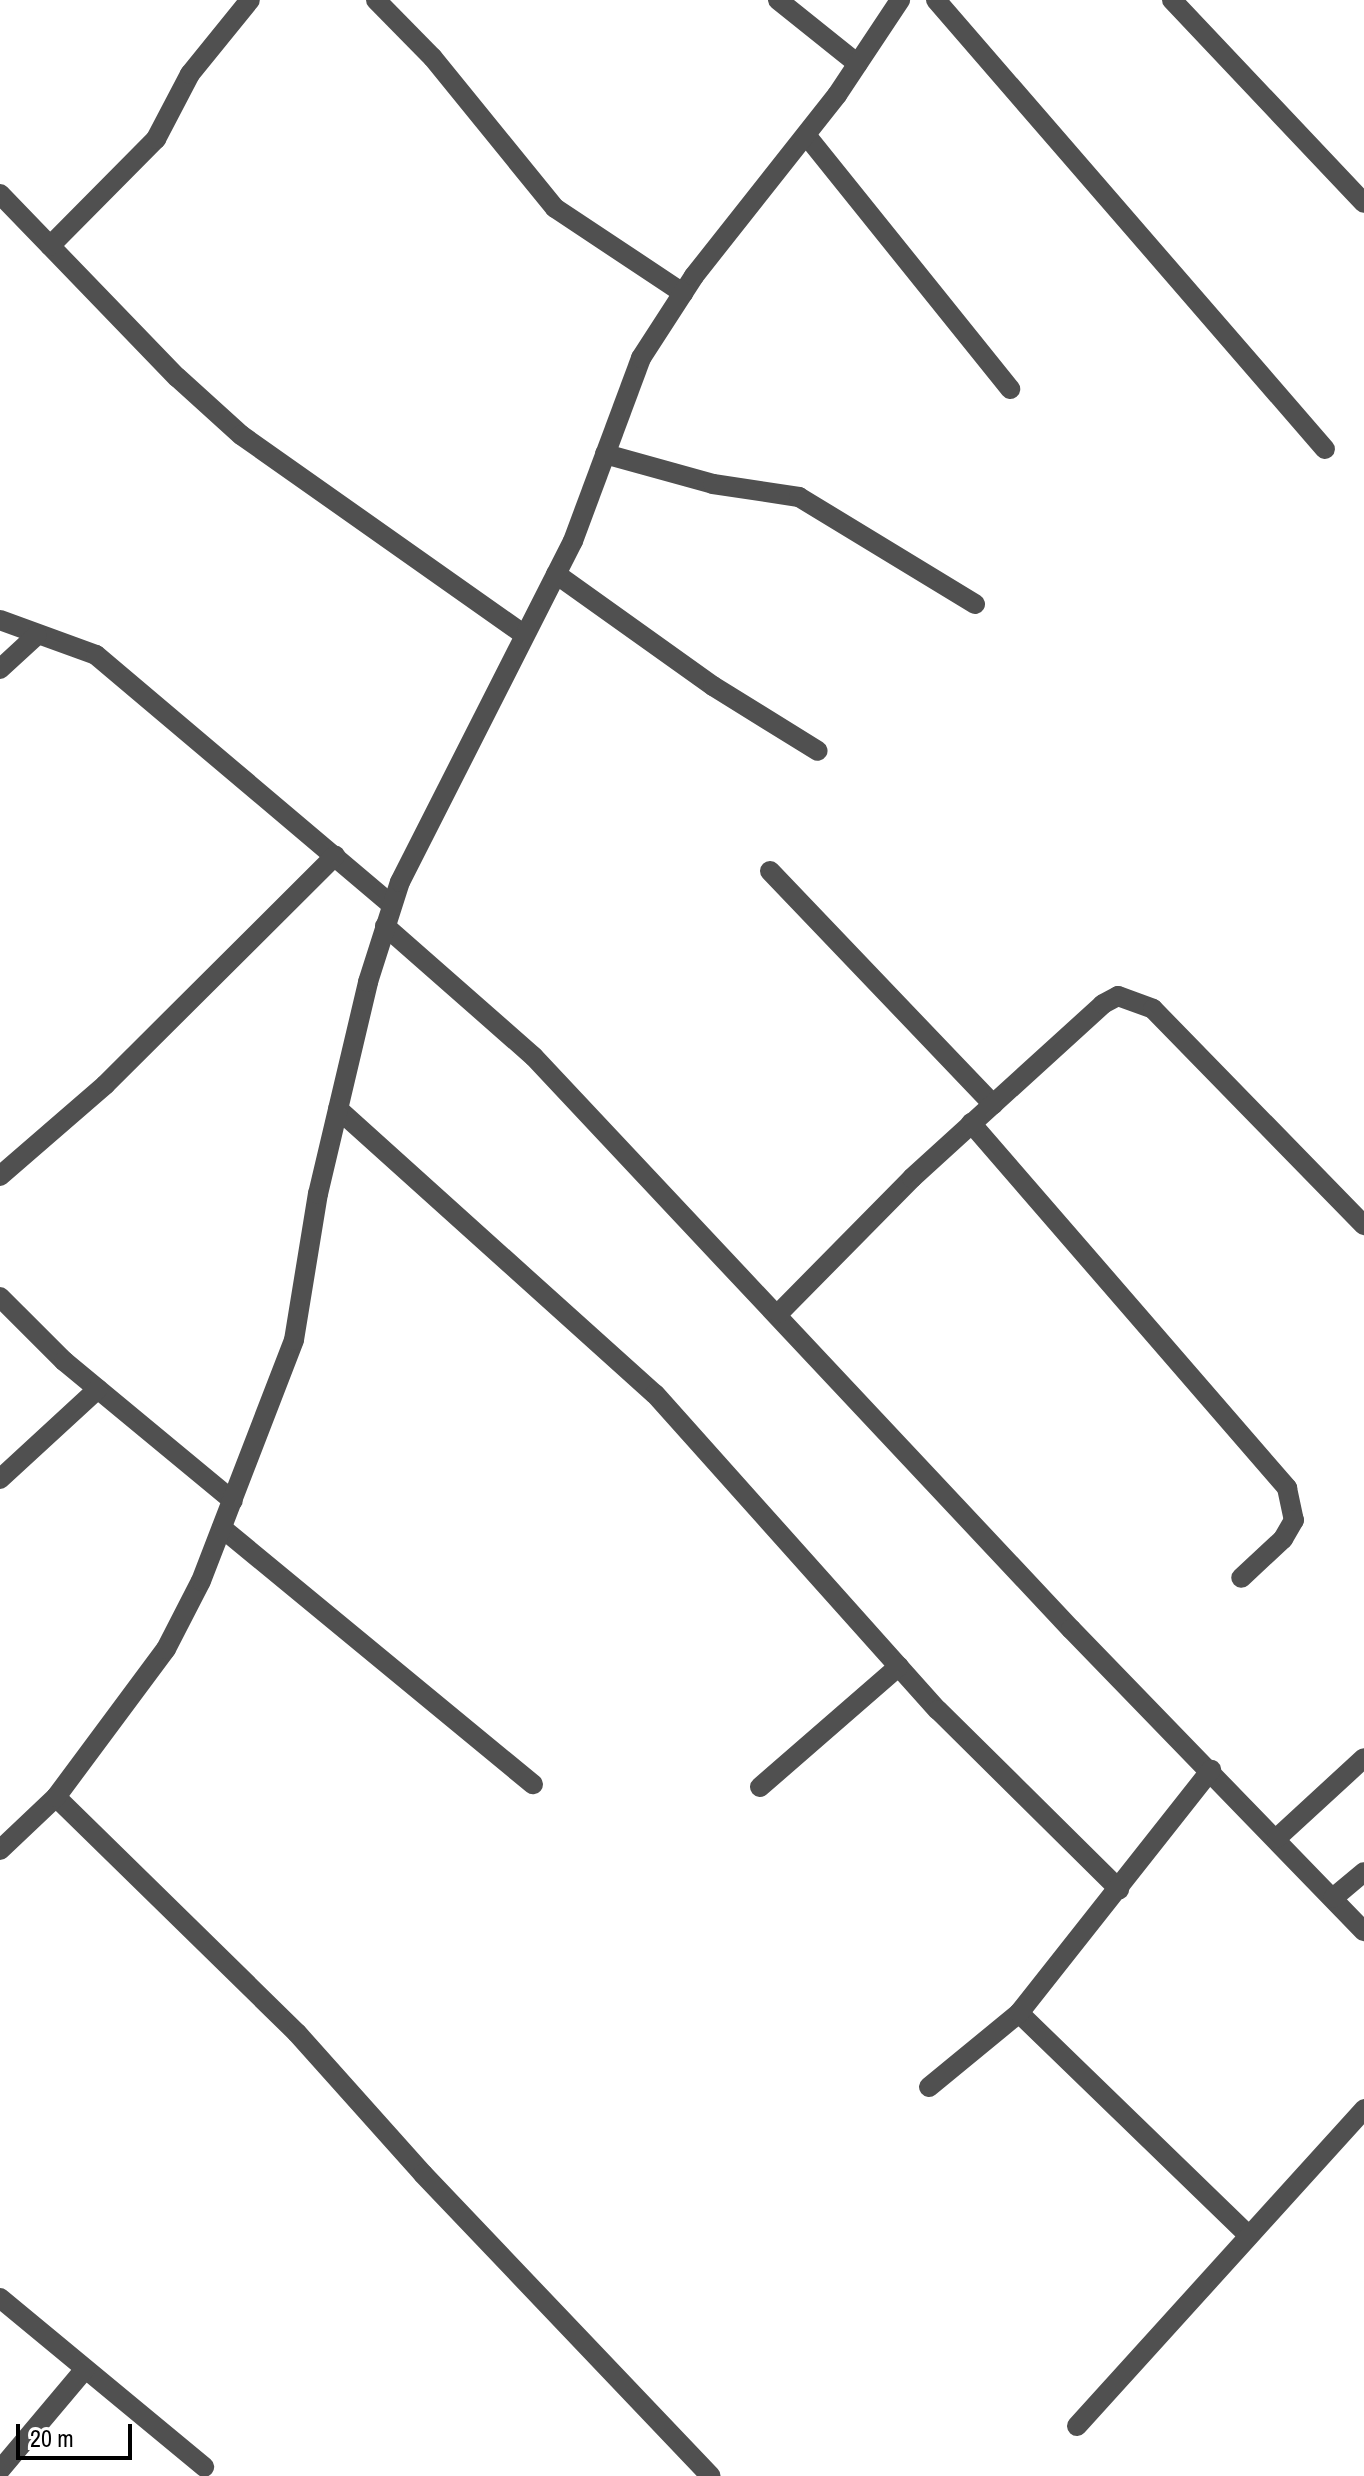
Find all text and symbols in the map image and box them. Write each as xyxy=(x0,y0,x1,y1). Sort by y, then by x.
scale bar xyxy=(20,2408,136,2458)
text: 20 m xyxy=(30,2422,74,2454)

